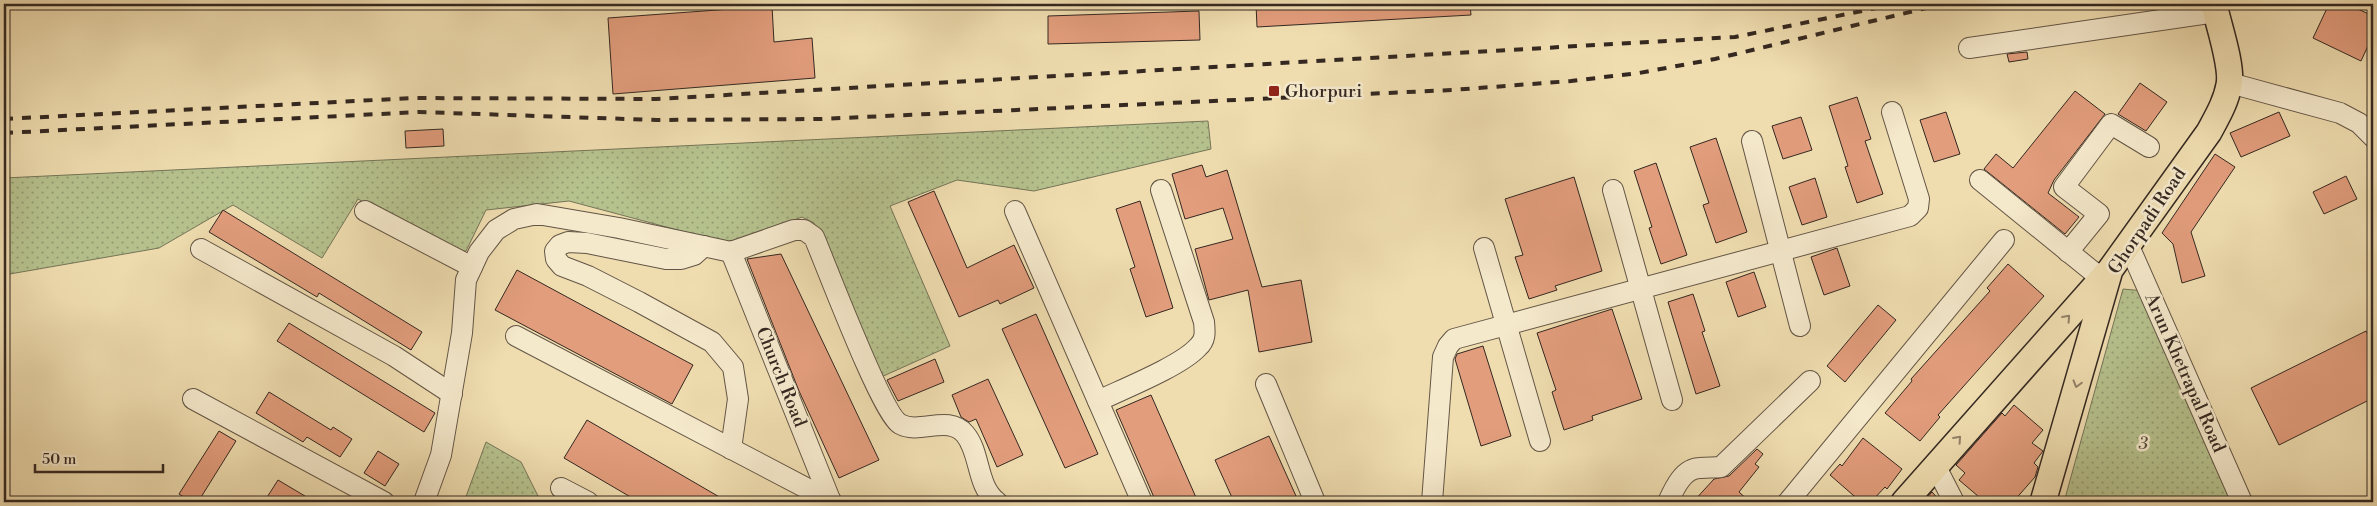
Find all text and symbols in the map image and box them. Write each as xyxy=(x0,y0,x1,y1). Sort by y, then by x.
place label: Ghorpuri xyxy=(1285,80,1362,103)
marker: Ghorpuri xyxy=(1267,84,1281,98)
street label: Ghorpadi Road xyxy=(2103,163,2192,279)
street label: Arun Khetrapal Road xyxy=(2139,289,2231,457)
one-way arrow xyxy=(2061,314,2070,323)
street label: Church Road xyxy=(750,324,812,431)
one-way arrow xyxy=(2073,379,2083,387)
park label: 3 xyxy=(2138,432,2148,455)
one-way arrow xyxy=(1952,435,1961,444)
scale bar xyxy=(35,441,162,473)
text: 50 m xyxy=(42,450,76,469)

